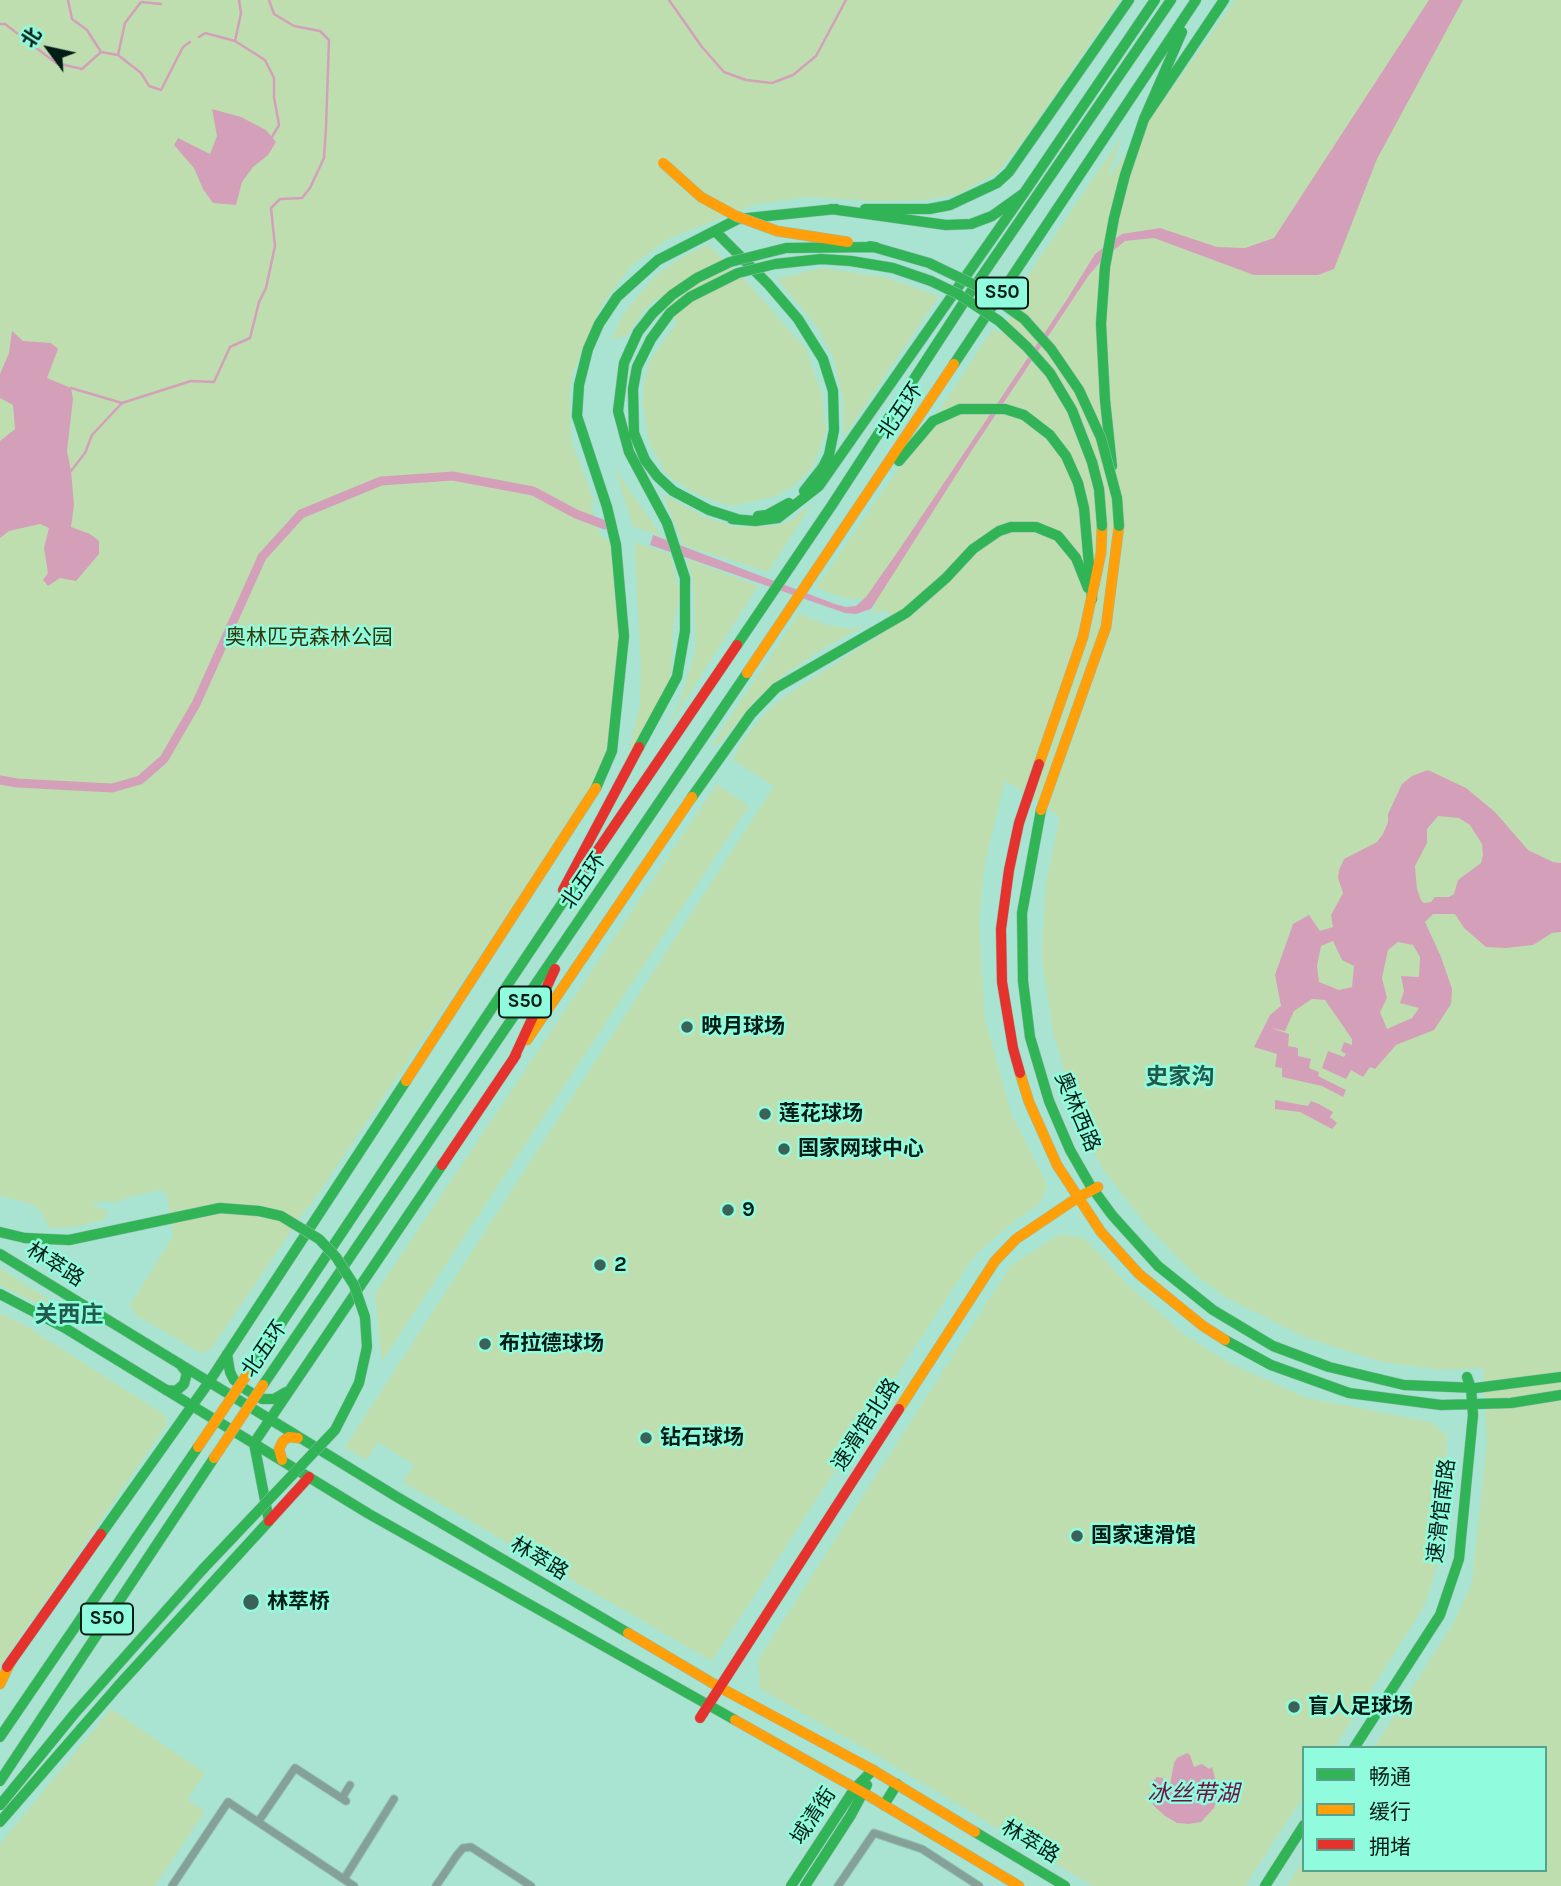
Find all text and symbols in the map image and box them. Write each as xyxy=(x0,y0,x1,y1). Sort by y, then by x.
north arrow xyxy=(14,14,84,84)
text: 北 xyxy=(17,24,46,52)
road number: S50 xyxy=(976,278,1028,308)
street label: 北五环 xyxy=(873,378,929,444)
park label: 奥林匹克森林公园 xyxy=(225,625,393,651)
street label: 北五环 xyxy=(556,848,612,914)
road number: S50 xyxy=(499,986,551,1018)
place label: 映月球场 xyxy=(701,1014,785,1040)
marker: 映月球场 xyxy=(679,1019,695,1035)
district label: 史家沟 xyxy=(1146,1063,1214,1091)
street label: 奥林西路 xyxy=(1049,1068,1105,1156)
place label: 莲花球场 xyxy=(779,1101,863,1127)
marker: 莲花球场 xyxy=(757,1106,773,1122)
place label: 国家网球中心 xyxy=(798,1136,924,1162)
marker: 国家网球中心 xyxy=(776,1141,792,1157)
place label: 9 xyxy=(742,1197,755,1223)
marker: 9 xyxy=(720,1202,736,1218)
street label: 林萃路 xyxy=(22,1238,88,1292)
place label: 2 xyxy=(614,1252,627,1278)
marker: 2 xyxy=(592,1257,608,1273)
district label: 关西庄 xyxy=(35,1301,103,1329)
street label: 北五环 xyxy=(237,1316,293,1382)
place label: 布拉德球场 xyxy=(499,1331,604,1357)
marker: 布拉德球场 xyxy=(477,1336,493,1352)
street label: 速滑馆北路 xyxy=(827,1374,905,1476)
place label: 钻石球场 xyxy=(660,1425,744,1451)
marker: 钻石球场 xyxy=(638,1430,654,1446)
street label: 速滑馆南路 xyxy=(1423,1457,1461,1565)
place label: 国家速滑馆 xyxy=(1091,1523,1196,1549)
marker: 国家速滑馆 xyxy=(1069,1528,1085,1544)
street label: 林萃路 xyxy=(506,1532,572,1586)
place label: 林萃桥 xyxy=(267,1589,330,1615)
marker: 林萃桥 xyxy=(241,1592,261,1612)
road number: S50 xyxy=(81,1604,133,1634)
place label: 盲人足球场 xyxy=(1308,1694,1413,1720)
marker: 盲人足球场 xyxy=(1286,1699,1302,1715)
legend xyxy=(1302,1746,1547,1872)
text: 畅通 xyxy=(1369,1765,1411,1789)
water label: 冰丝带湖 xyxy=(1147,1780,1239,1808)
street label: 域清街 xyxy=(786,1783,842,1849)
text: 缓行 xyxy=(1369,1800,1411,1824)
street label: 林萃路 xyxy=(997,1815,1063,1869)
text: 拥堵 xyxy=(1369,1835,1411,1859)

